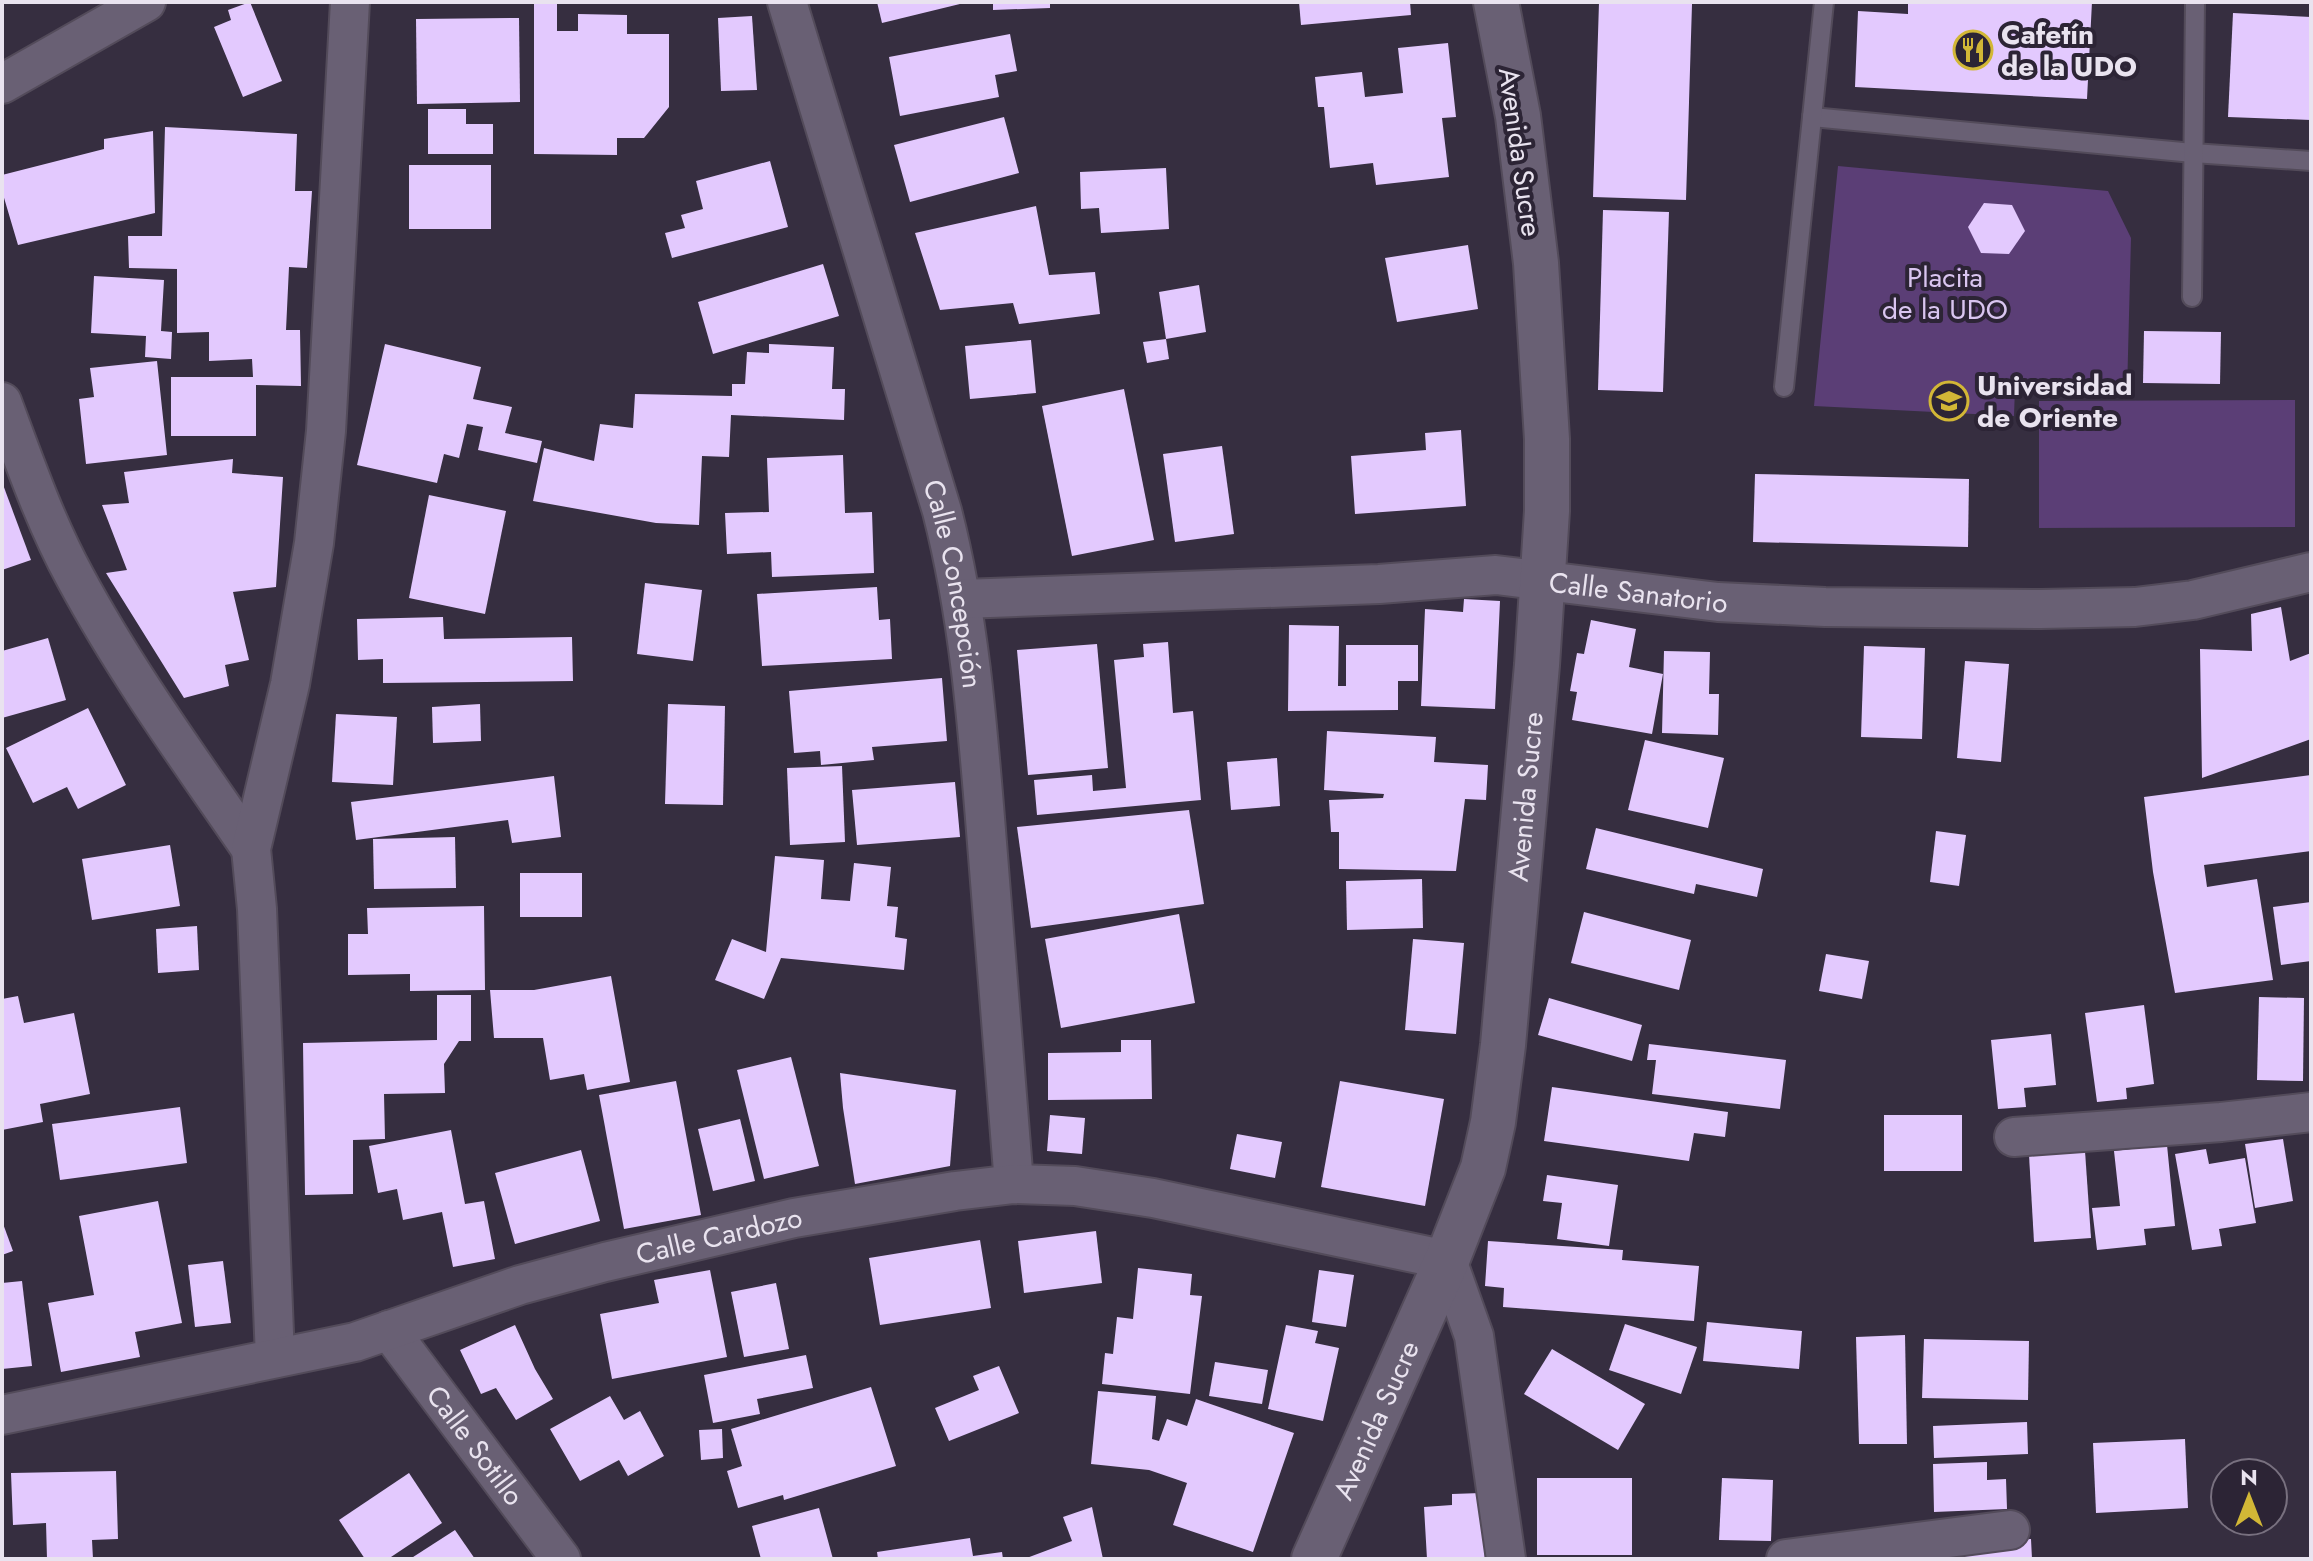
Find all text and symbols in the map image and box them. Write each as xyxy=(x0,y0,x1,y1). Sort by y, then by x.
place label: Cafetín de la UDO xyxy=(2001,14,2137,87)
restaurant icon: Cafetín de la UDO xyxy=(1952,29,1994,71)
street label: Avenida Sucre xyxy=(1488,65,1552,239)
park label: Placita de la UDO xyxy=(1882,257,2008,330)
place label: Universidad de Oriente xyxy=(1977,365,2133,438)
school or university icon: Universidad de Oriente xyxy=(1928,380,1970,422)
street label: Calle Concepción xyxy=(913,474,993,690)
street label: Calle Sanatorio xyxy=(1547,561,1729,623)
street label: Avenida Sucre xyxy=(1497,710,1553,883)
street label: Calle Cardozo xyxy=(632,1196,806,1275)
street label: Avenida Sucre xyxy=(1322,1334,1429,1506)
street label: Calle Sotillo xyxy=(417,1376,534,1514)
north arrow xyxy=(2209,1457,2289,1537)
text: N xyxy=(2240,1461,2258,1493)

